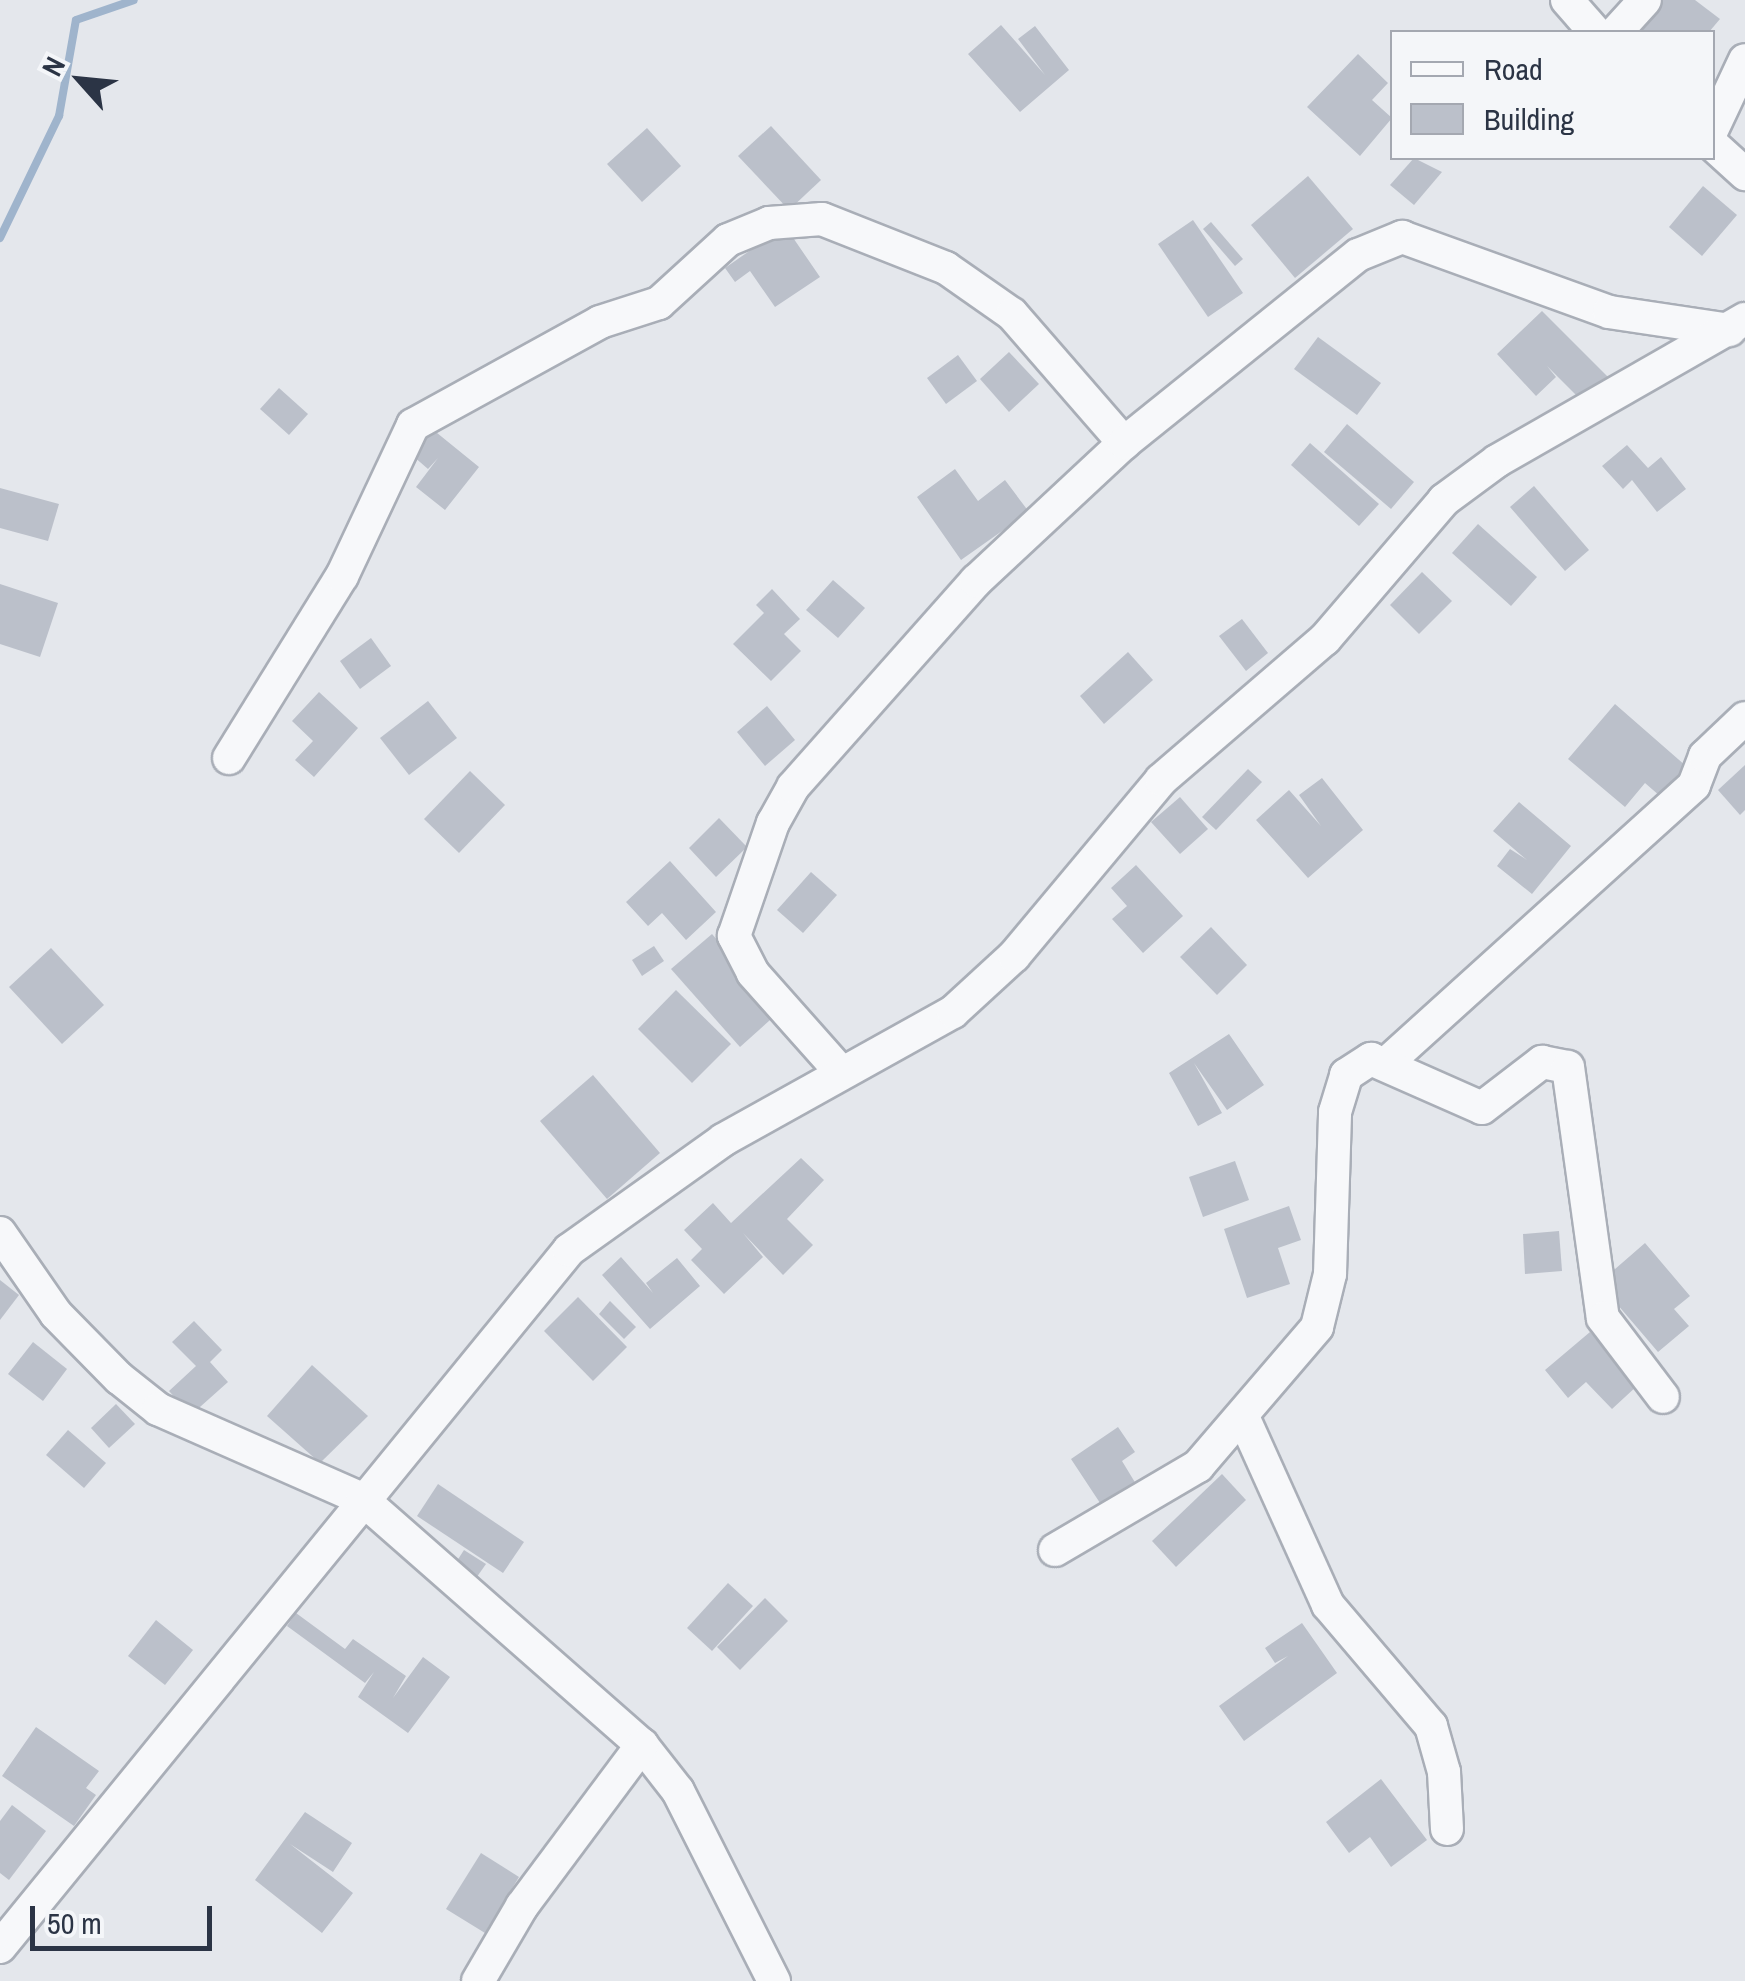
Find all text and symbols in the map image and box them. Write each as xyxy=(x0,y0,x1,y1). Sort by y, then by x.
north arrow xyxy=(30,30,130,130)
legend xyxy=(1390,30,1715,160)
text: Road xyxy=(1484,49,1543,89)
text: N xyxy=(33,50,74,82)
text: Building xyxy=(1484,99,1574,139)
scale bar xyxy=(35,1886,218,1948)
text: 50 m xyxy=(47,1903,102,1943)

